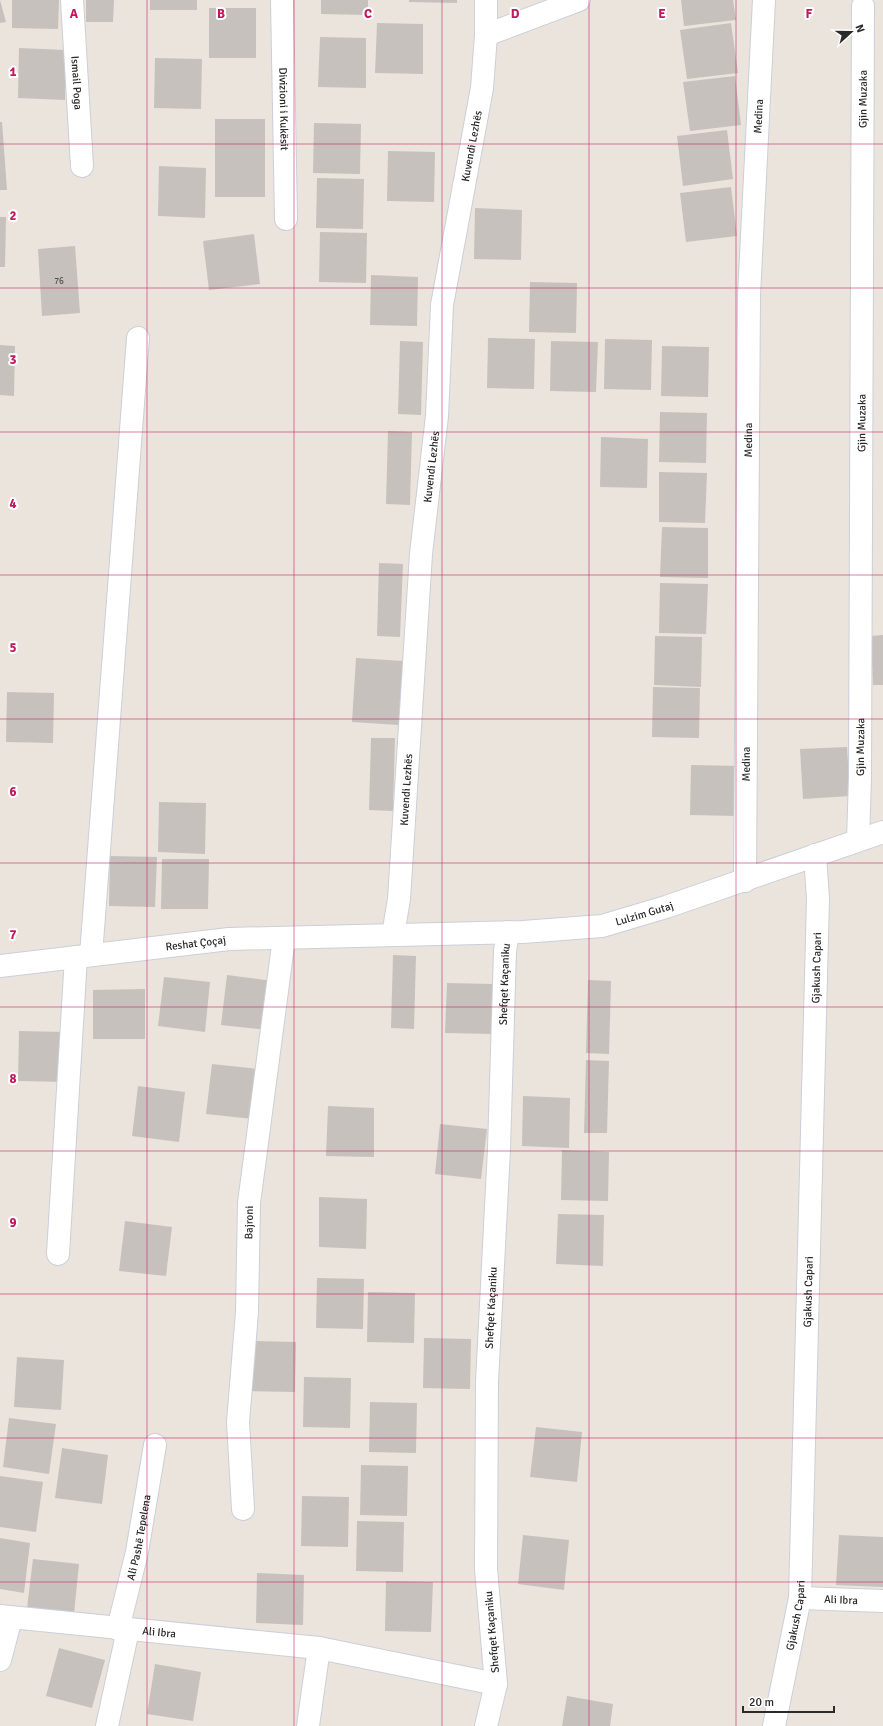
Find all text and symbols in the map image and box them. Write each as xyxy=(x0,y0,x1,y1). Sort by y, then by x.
text: A xyxy=(70,6,79,22)
text: B xyxy=(217,6,225,22)
text: C xyxy=(364,6,372,22)
text: D xyxy=(511,6,520,22)
text: E xyxy=(658,6,666,22)
text: F xyxy=(806,6,813,22)
north arrow xyxy=(831,12,871,52)
text: N xyxy=(852,23,867,34)
street label: Ismail Poga xyxy=(69,55,85,111)
text: 1 xyxy=(9,64,17,80)
street label: Divizioni i Kukësit xyxy=(277,67,291,151)
street label: Gjin Muzaka xyxy=(856,70,869,128)
street label: Medina xyxy=(751,98,765,134)
street label: Kuvendi Lezhës xyxy=(458,109,484,183)
text: 2 xyxy=(9,208,17,224)
house number: 76 xyxy=(54,276,64,287)
text: 3 xyxy=(9,352,17,368)
street label: Gjin Muzaka xyxy=(855,394,868,452)
street label: Medina xyxy=(741,422,755,457)
street label: Kuvendi Lezhës xyxy=(420,430,442,503)
text: 4 xyxy=(9,496,17,512)
text: 5 xyxy=(9,640,17,656)
street label: Gjin Muzaka xyxy=(854,718,867,776)
street label: Medina xyxy=(739,746,752,781)
street label: Kuvendi Lezhës xyxy=(397,753,415,826)
text: 6 xyxy=(9,784,17,800)
street label: Lulzim Gutaj xyxy=(614,899,675,928)
text: 7 xyxy=(9,927,17,943)
street label: Gjakush Capari xyxy=(809,932,824,1004)
street label: Reshat Çoçaj xyxy=(165,933,227,953)
street label: Shefqet Kaçaniku xyxy=(496,942,513,1025)
text: 8 xyxy=(9,1071,17,1087)
street label: Bajroni xyxy=(242,1205,255,1240)
text: 9 xyxy=(9,1215,17,1231)
street label: Gjakush Capari xyxy=(800,1256,815,1327)
street label: Shefqet Kaçaniku xyxy=(482,1266,499,1349)
street label: Ali Pashë Tepelena xyxy=(124,1493,153,1582)
street label: Gjakush Capari xyxy=(783,1580,807,1651)
street label: Shefqet Kaçaniku xyxy=(482,1591,502,1673)
street label: Ali Ibra xyxy=(824,1592,859,1607)
street label: Ali Ibra xyxy=(142,1624,177,1640)
scale bar xyxy=(743,1688,834,1714)
text: 20 m xyxy=(749,1695,774,1710)

